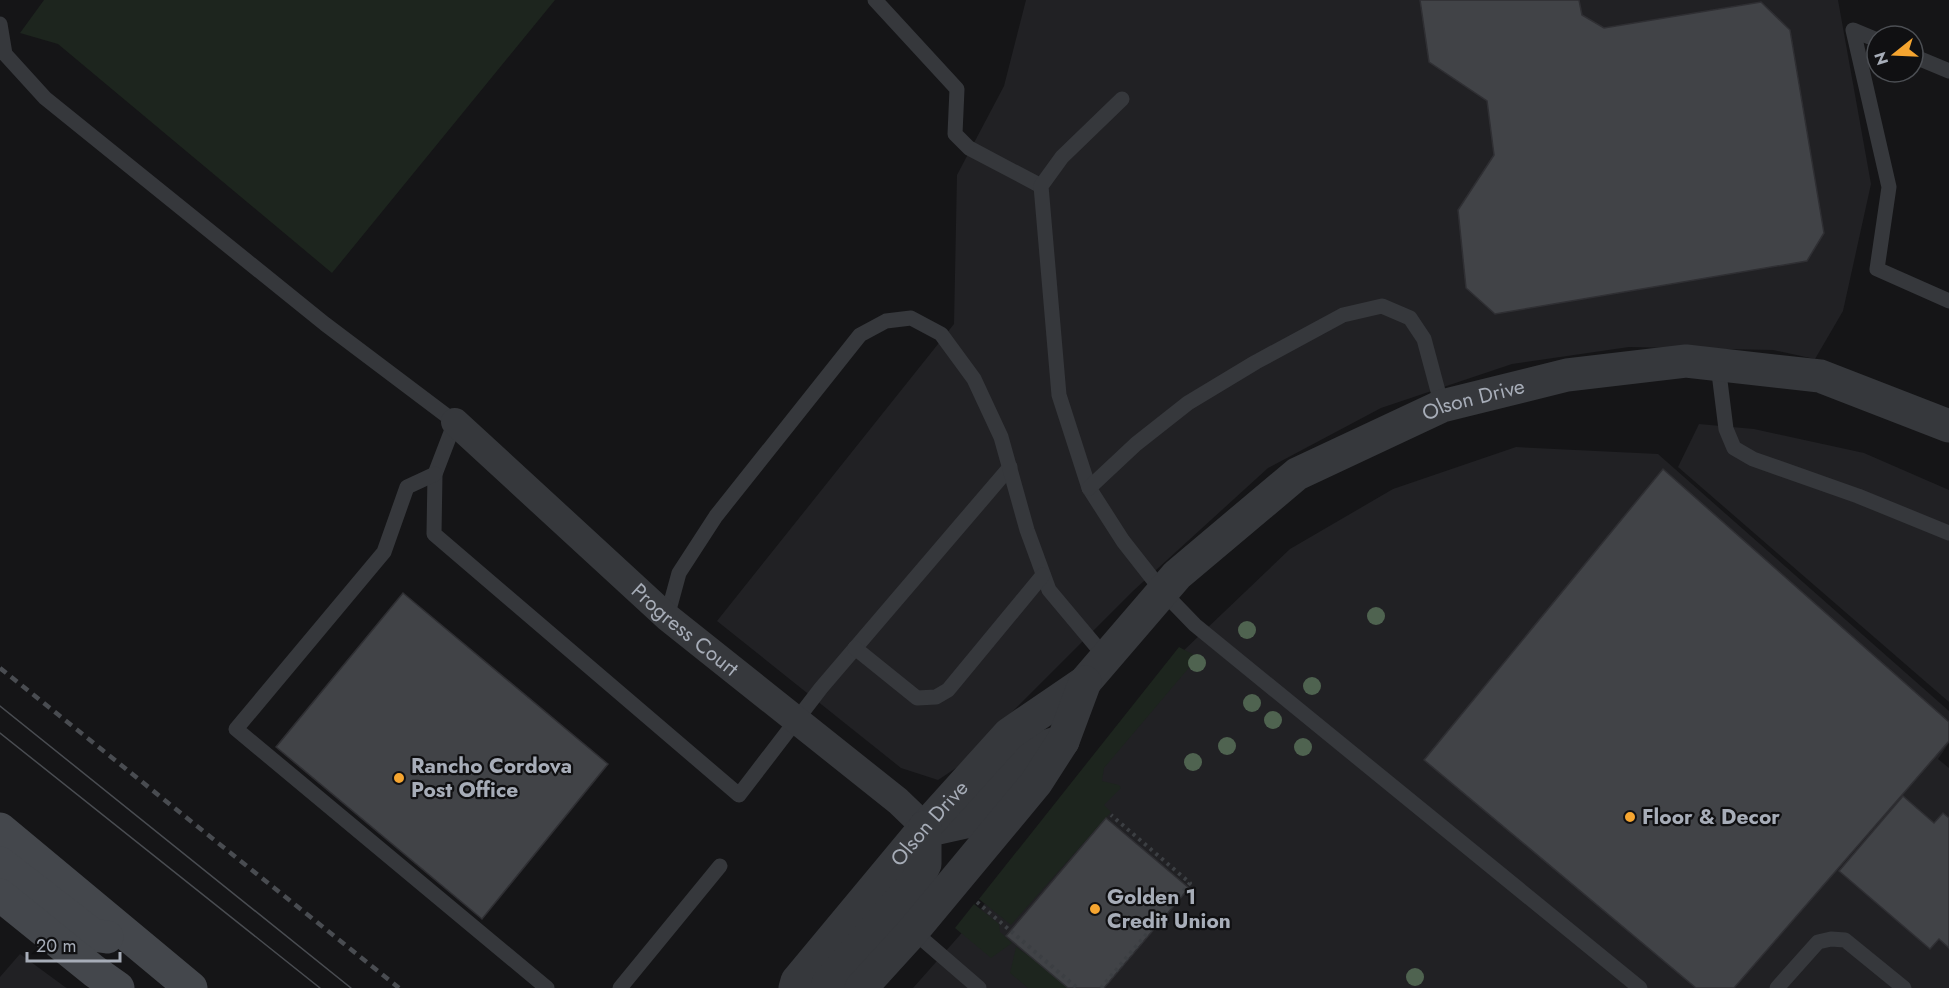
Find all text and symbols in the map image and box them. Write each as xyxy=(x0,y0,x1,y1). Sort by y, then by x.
north arrow xyxy=(1865,24,1925,84)
text: N xyxy=(1868,49,1894,68)
street label: Olson Drive xyxy=(1417,371,1528,428)
street label: Progress Court xyxy=(625,576,745,683)
place label: Rancho Cordova Post Office xyxy=(411,751,572,805)
marker: Rancho Cordova Post Office xyxy=(392,771,406,785)
street label: Olson Drive xyxy=(883,774,975,873)
place label: Floor & Decor xyxy=(1642,802,1780,832)
marker: Floor & Decor xyxy=(1623,810,1637,824)
place label: Golden 1 Credit Union xyxy=(1107,882,1231,936)
marker: Golden 1 Credit Union xyxy=(1088,902,1102,916)
scale bar xyxy=(27,925,120,963)
text: 20 m xyxy=(36,933,76,959)

